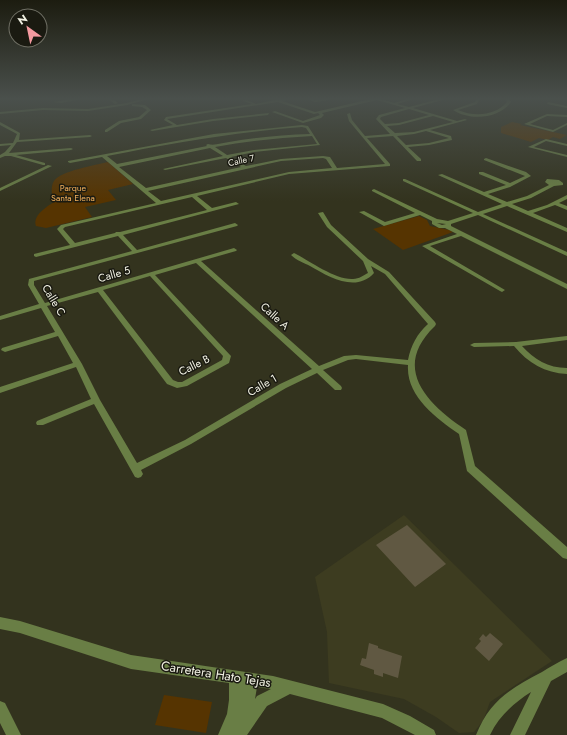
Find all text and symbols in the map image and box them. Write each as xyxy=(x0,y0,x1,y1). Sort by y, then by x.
north arrow xyxy=(8,8,48,48)
text: N xyxy=(15,11,31,29)
street label: Calle 7 xyxy=(227,151,256,169)
park label: Parque Santa Elena xyxy=(51,181,95,204)
street label: Calle 5 xyxy=(96,262,132,286)
street label: Calle C xyxy=(38,281,70,319)
street label: Calle A xyxy=(257,299,294,334)
street label: Calle B xyxy=(176,351,212,379)
street label: Calle 1 xyxy=(244,370,280,400)
street label: Carretera Hato Tejas xyxy=(160,656,272,692)

